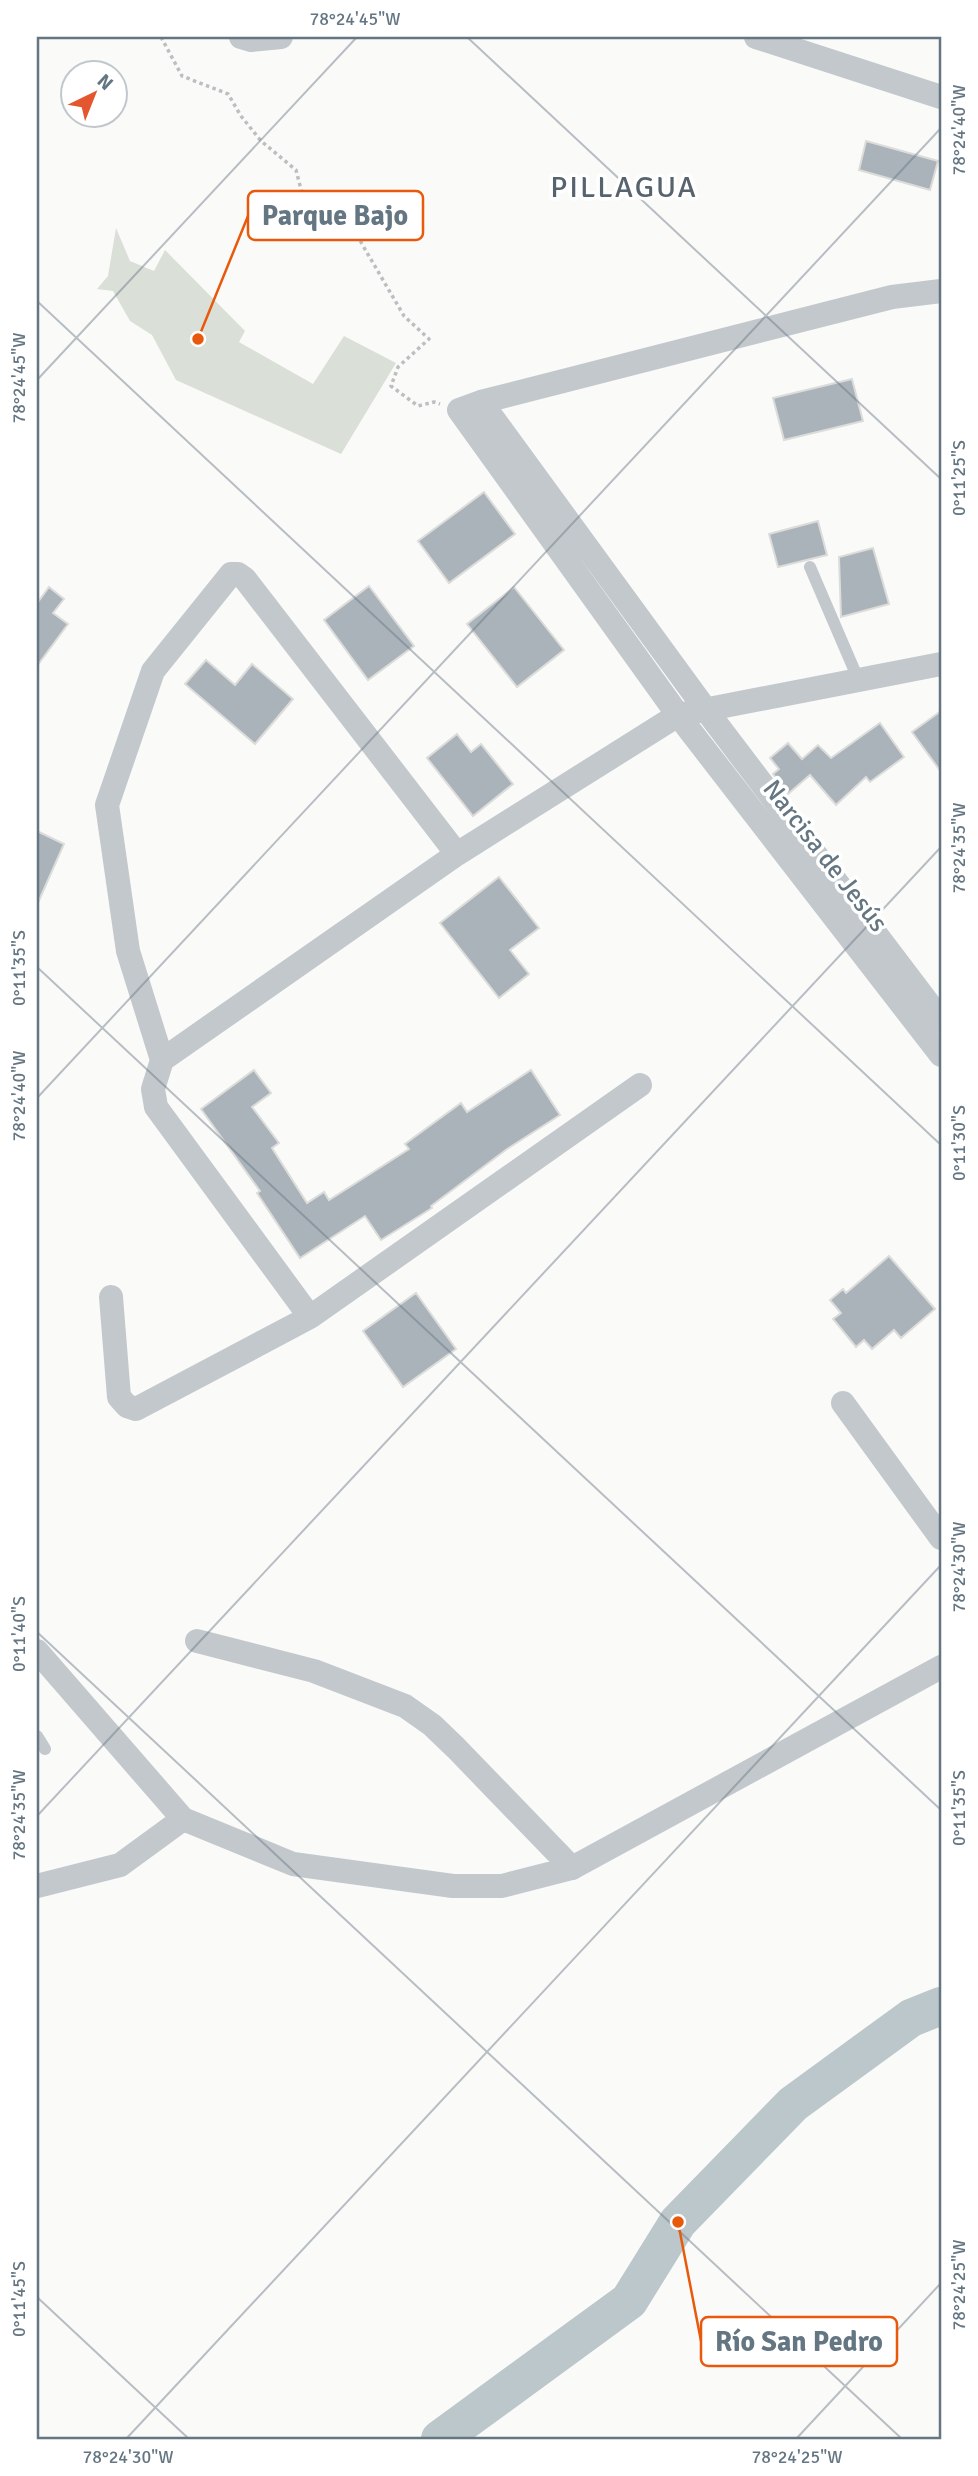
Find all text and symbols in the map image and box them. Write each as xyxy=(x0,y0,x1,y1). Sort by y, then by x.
text: 78°24'45"W xyxy=(310,8,400,30)
north arrow xyxy=(60,60,130,130)
text: N xyxy=(92,69,118,96)
text: 78°24'40"W xyxy=(948,85,970,175)
district label: PILLAGUA xyxy=(550,169,698,206)
callout: Parque Bajo xyxy=(248,191,423,240)
text: Parque Bajo xyxy=(262,199,408,233)
text: 78°24'45"W xyxy=(8,333,30,423)
text: 0°11'25"S xyxy=(948,440,970,516)
street label: Narcisa de Jesús xyxy=(756,774,894,938)
text: 78°24'35"W xyxy=(948,803,970,893)
text: 0°11'35"S xyxy=(8,930,30,1006)
text: 78°24'40"W xyxy=(8,1051,30,1141)
text: 0°11'30"S xyxy=(948,1105,970,1181)
text: 78°24'30"W xyxy=(948,1522,970,1612)
text: 0°11'40"S xyxy=(8,1596,30,1672)
text: 78°24'35"W xyxy=(8,1770,30,1860)
text: 0°11'35"S xyxy=(948,1770,970,1846)
text: 78°24'25"W xyxy=(948,2240,970,2330)
text: 0°11'45"S xyxy=(8,2261,30,2337)
callout: Río San Pedro xyxy=(701,2317,897,2366)
text: Río San Pedro xyxy=(715,2325,883,2359)
text: 78°24'30"W xyxy=(83,2446,173,2468)
text: 78°24'25"W xyxy=(752,2446,842,2468)

